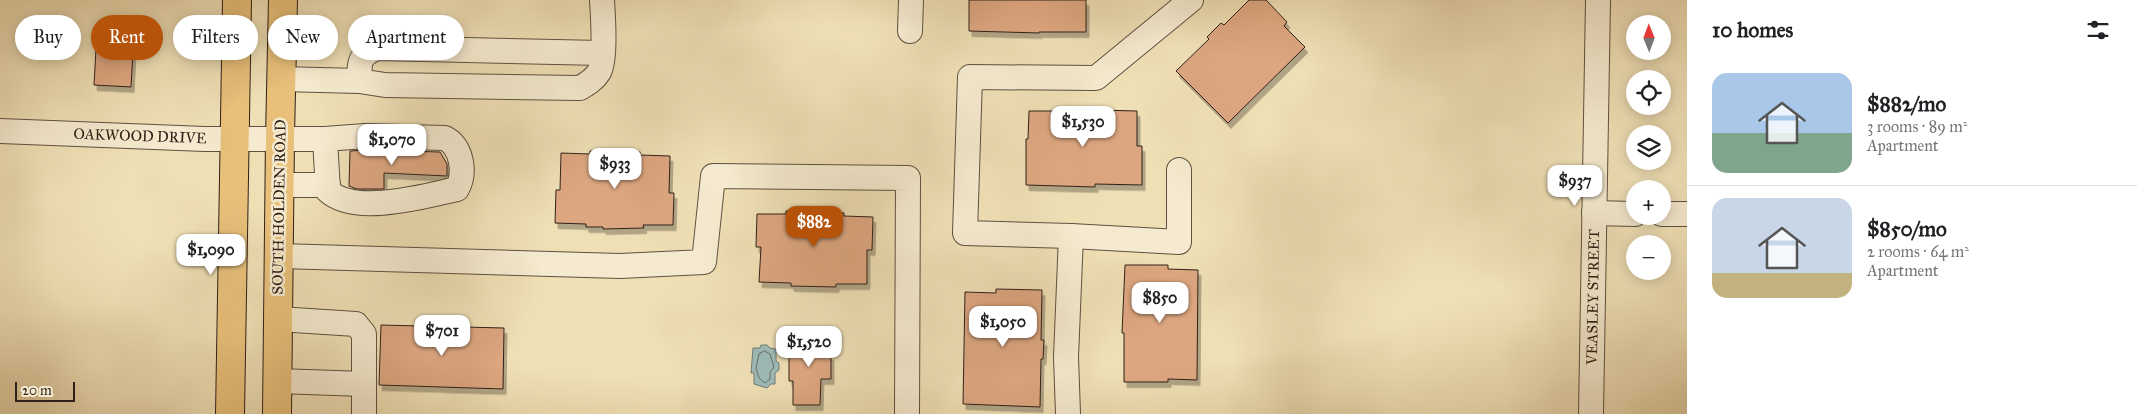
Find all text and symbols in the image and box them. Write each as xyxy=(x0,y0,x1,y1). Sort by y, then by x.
chip: Buy xyxy=(15,15,81,60)
chip: Rent xyxy=(91,15,163,60)
chip: Filters xyxy=(173,15,258,60)
chip: New xyxy=(268,15,338,60)
chip: Apartment xyxy=(348,15,464,60)
north arrow xyxy=(1626,15,1671,60)
map controls xyxy=(1626,15,1671,280)
icon: filters xyxy=(2084,16,2112,44)
text: 10 homes xyxy=(1712,17,1793,43)
button: locate xyxy=(1626,70,1671,115)
text: $882/mo xyxy=(1867,91,1946,117)
icon: home xyxy=(1752,93,1812,153)
pin: $1,530 xyxy=(1042,106,1124,148)
text: $1,530 xyxy=(1062,112,1104,131)
text: 3 rooms · 89 m² xyxy=(1867,117,1967,136)
street label: SOUTH HOLDEN ROAD xyxy=(268,119,290,295)
pin: $1,070 xyxy=(351,124,433,166)
street label: OAKWOOD DRIVE xyxy=(73,125,207,147)
button: layers xyxy=(1626,125,1671,170)
text: $1,070 xyxy=(368,130,416,149)
text: Apartment xyxy=(1867,136,1939,155)
pin: $933 xyxy=(585,148,645,190)
text: $933 xyxy=(600,154,631,173)
pin: $937 xyxy=(1545,164,1605,207)
text: $937 xyxy=(1558,171,1592,190)
button: + xyxy=(1626,180,1671,225)
pin: $882 xyxy=(784,206,844,248)
text: $882 xyxy=(797,212,831,231)
text: $850/mo xyxy=(1867,216,1947,242)
icon: home xyxy=(1752,218,1812,278)
street label: VEASLEY STREET xyxy=(1583,229,1603,366)
pin: $1,090 xyxy=(170,234,252,276)
button: − xyxy=(1626,235,1671,280)
text: $1,090 xyxy=(187,240,235,259)
text: 2 rooms · 64 m² xyxy=(1867,242,1969,261)
text: Apartment xyxy=(1867,261,1939,280)
pin: $850 xyxy=(1130,282,1190,324)
text: $850 xyxy=(1143,288,1177,307)
pin: $1,050 xyxy=(962,306,1044,348)
text: $1,050 xyxy=(980,312,1026,331)
pin: $701 xyxy=(412,314,472,357)
text: $701 xyxy=(425,321,459,340)
pin: $1,520 xyxy=(768,326,850,368)
text: $1,520 xyxy=(787,332,831,351)
scale bar xyxy=(15,379,75,402)
text: 20 m xyxy=(22,382,52,399)

